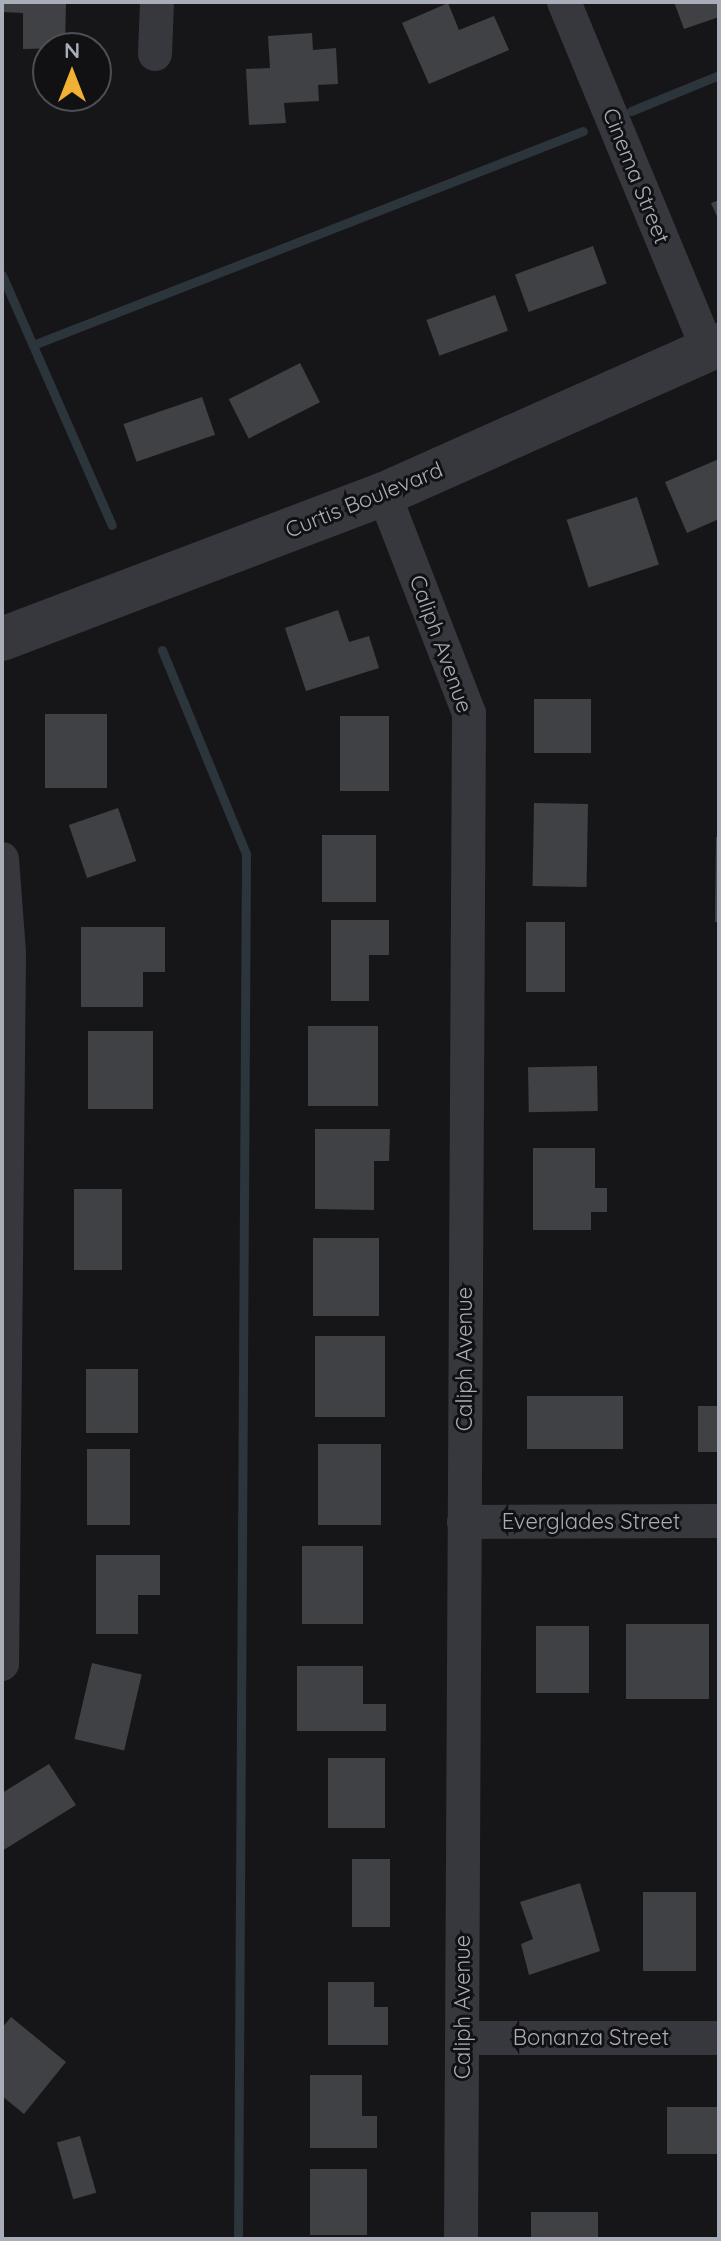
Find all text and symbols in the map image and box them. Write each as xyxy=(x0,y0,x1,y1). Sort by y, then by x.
north arrow xyxy=(32,32,112,112)
text: N xyxy=(64,36,80,64)
street label: Cinema Street xyxy=(597,104,675,248)
street label: Curtis Boulevard xyxy=(281,456,447,544)
street label: Caliph Avenue xyxy=(404,572,478,716)
street label: Caliph Avenue xyxy=(452,1287,478,1431)
street label: Everglades Street xyxy=(502,1509,680,1535)
street label: Caliph Avenue xyxy=(450,1935,476,2079)
street label: Bonanza Street xyxy=(513,2025,669,2051)

